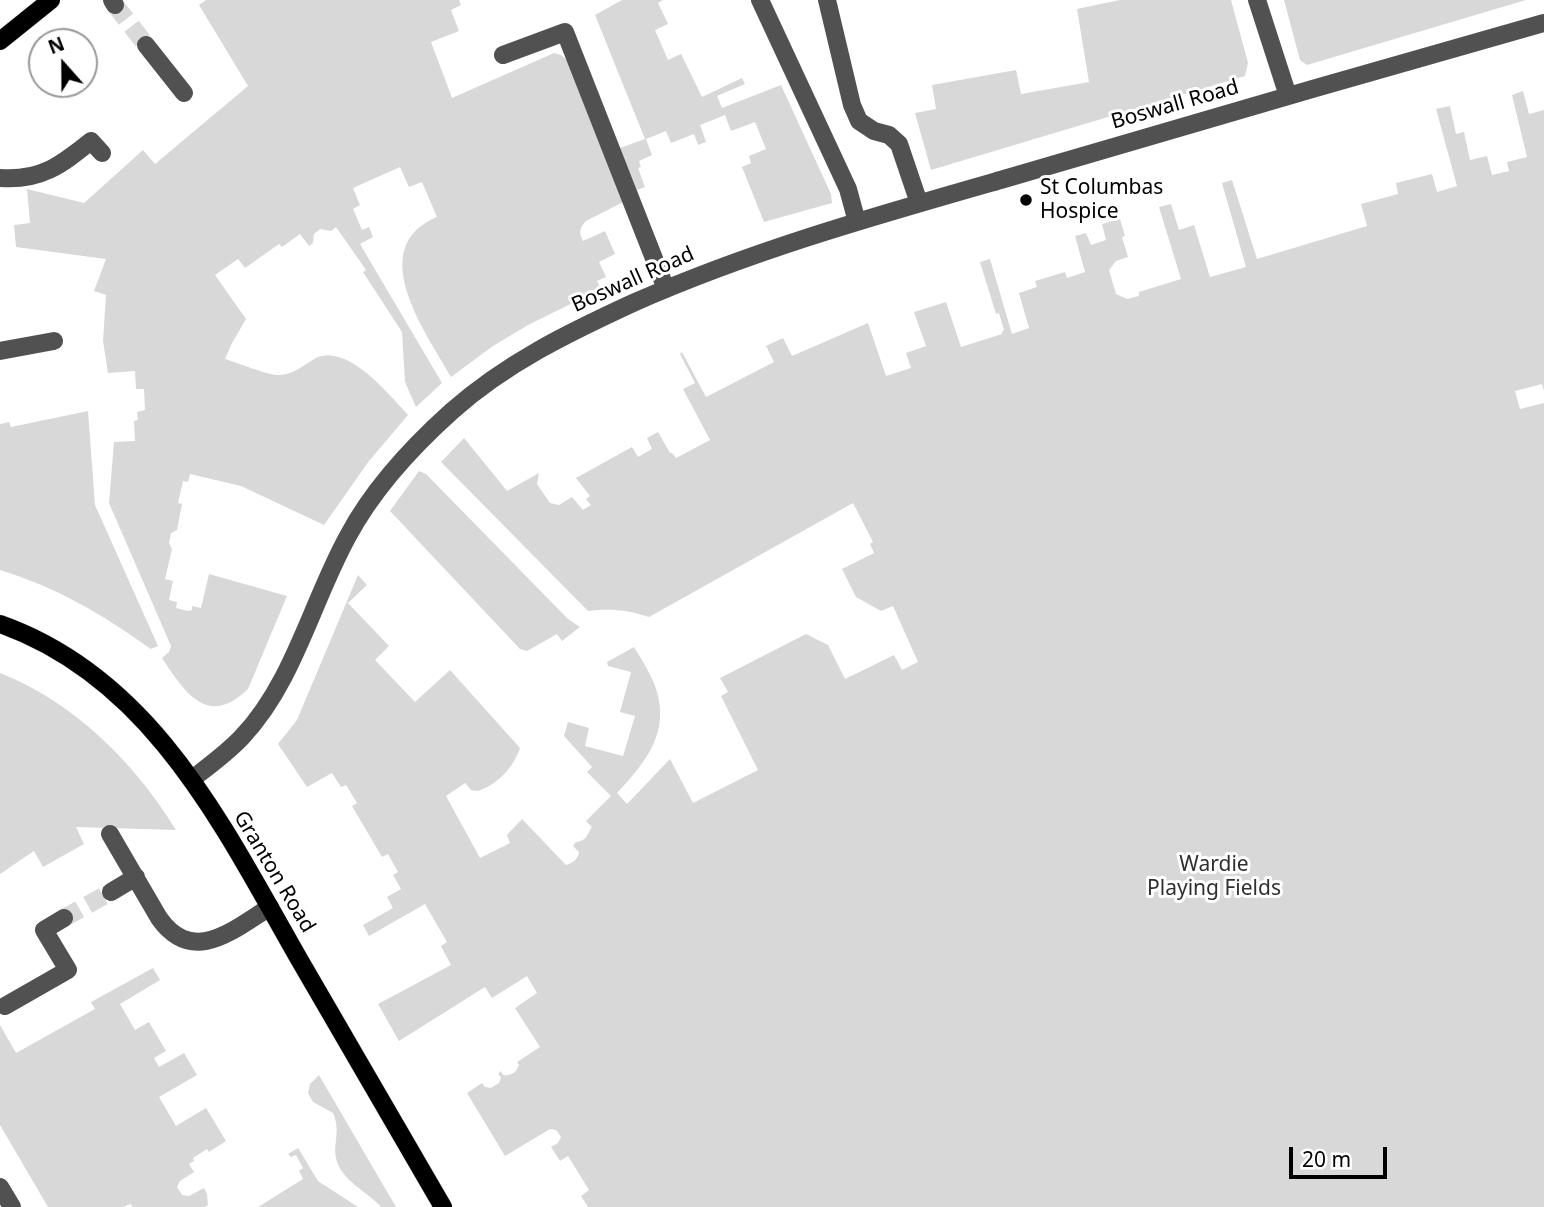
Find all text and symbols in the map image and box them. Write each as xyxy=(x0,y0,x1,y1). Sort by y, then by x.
north arrow xyxy=(28,28,98,98)
text: N xyxy=(44,30,68,60)
street label: Boswall Road xyxy=(1108,75,1242,135)
place label: St Columbas Hospice xyxy=(1040,175,1163,225)
marker: St Columbas Hospice xyxy=(1018,192,1034,208)
street label: Boswall Road xyxy=(568,242,698,318)
street label: Granton Road xyxy=(228,807,320,937)
park label: Wardie Playing Fields xyxy=(1147,852,1281,902)
scale bar xyxy=(1292,1134,1390,1178)
text: 20 m xyxy=(1302,1145,1351,1173)

